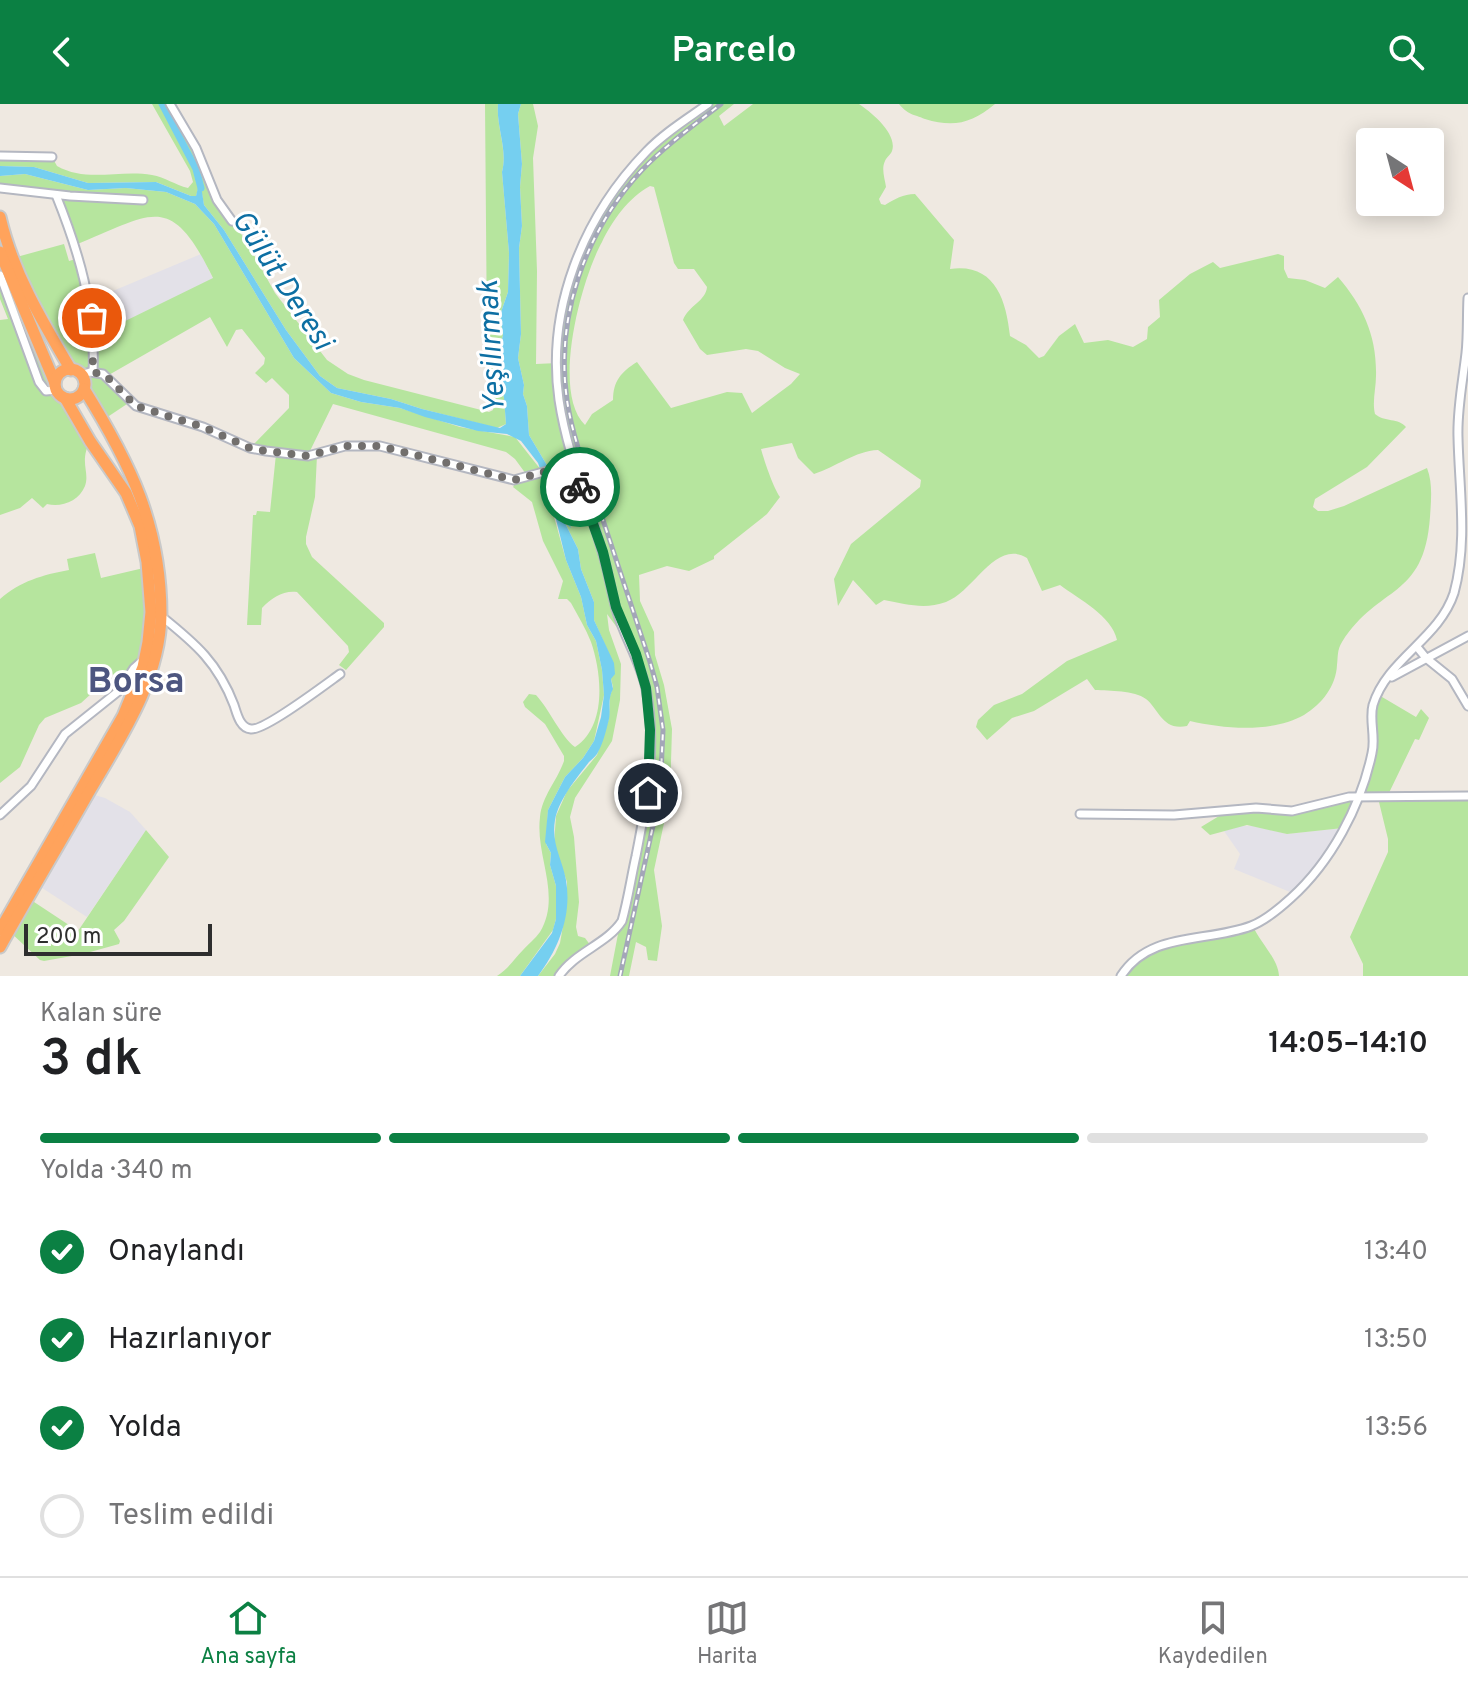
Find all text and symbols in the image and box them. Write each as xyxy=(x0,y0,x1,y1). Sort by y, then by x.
text: Parcelo xyxy=(671,29,797,75)
icon: back xyxy=(40,30,84,74)
icon: search xyxy=(1384,30,1428,74)
north arrow xyxy=(1356,128,1444,216)
map controls xyxy=(1356,128,1444,216)
water label: Gülüt Deresi xyxy=(222,204,341,359)
water label: Yeşilırmak xyxy=(471,278,515,415)
pin xyxy=(58,284,126,352)
icon: bag xyxy=(70,296,114,340)
courier xyxy=(540,447,620,527)
icon: bike xyxy=(558,465,602,509)
district label: Borsa xyxy=(87,660,185,706)
pin xyxy=(614,759,682,827)
icon: home xyxy=(626,771,670,815)
scale bar xyxy=(24,920,212,956)
text: 200 m xyxy=(36,924,101,951)
text: Kalan süre xyxy=(40,998,162,1031)
text: 14:05–14:10 xyxy=(1268,1026,1428,1063)
text: 3 dk xyxy=(40,1028,142,1094)
text: Yolda · 340 m xyxy=(40,1155,193,1188)
icon: check xyxy=(40,1230,84,1274)
text: Onaylandı xyxy=(108,1234,245,1271)
text: 13:40 xyxy=(1364,1236,1428,1269)
icon: check xyxy=(40,1318,84,1362)
text: Hazırlanıyor xyxy=(108,1322,272,1359)
text: 13:50 xyxy=(1364,1324,1428,1357)
icon: check xyxy=(40,1406,84,1450)
text: Yolda xyxy=(108,1410,182,1447)
text: 13:56 xyxy=(1365,1412,1428,1445)
text: Teslim edildi xyxy=(108,1498,274,1535)
tab: Ana sayfa xyxy=(200,1596,297,1671)
tab: Harita xyxy=(697,1596,757,1671)
tab: Kaydedilen xyxy=(1158,1596,1268,1671)

